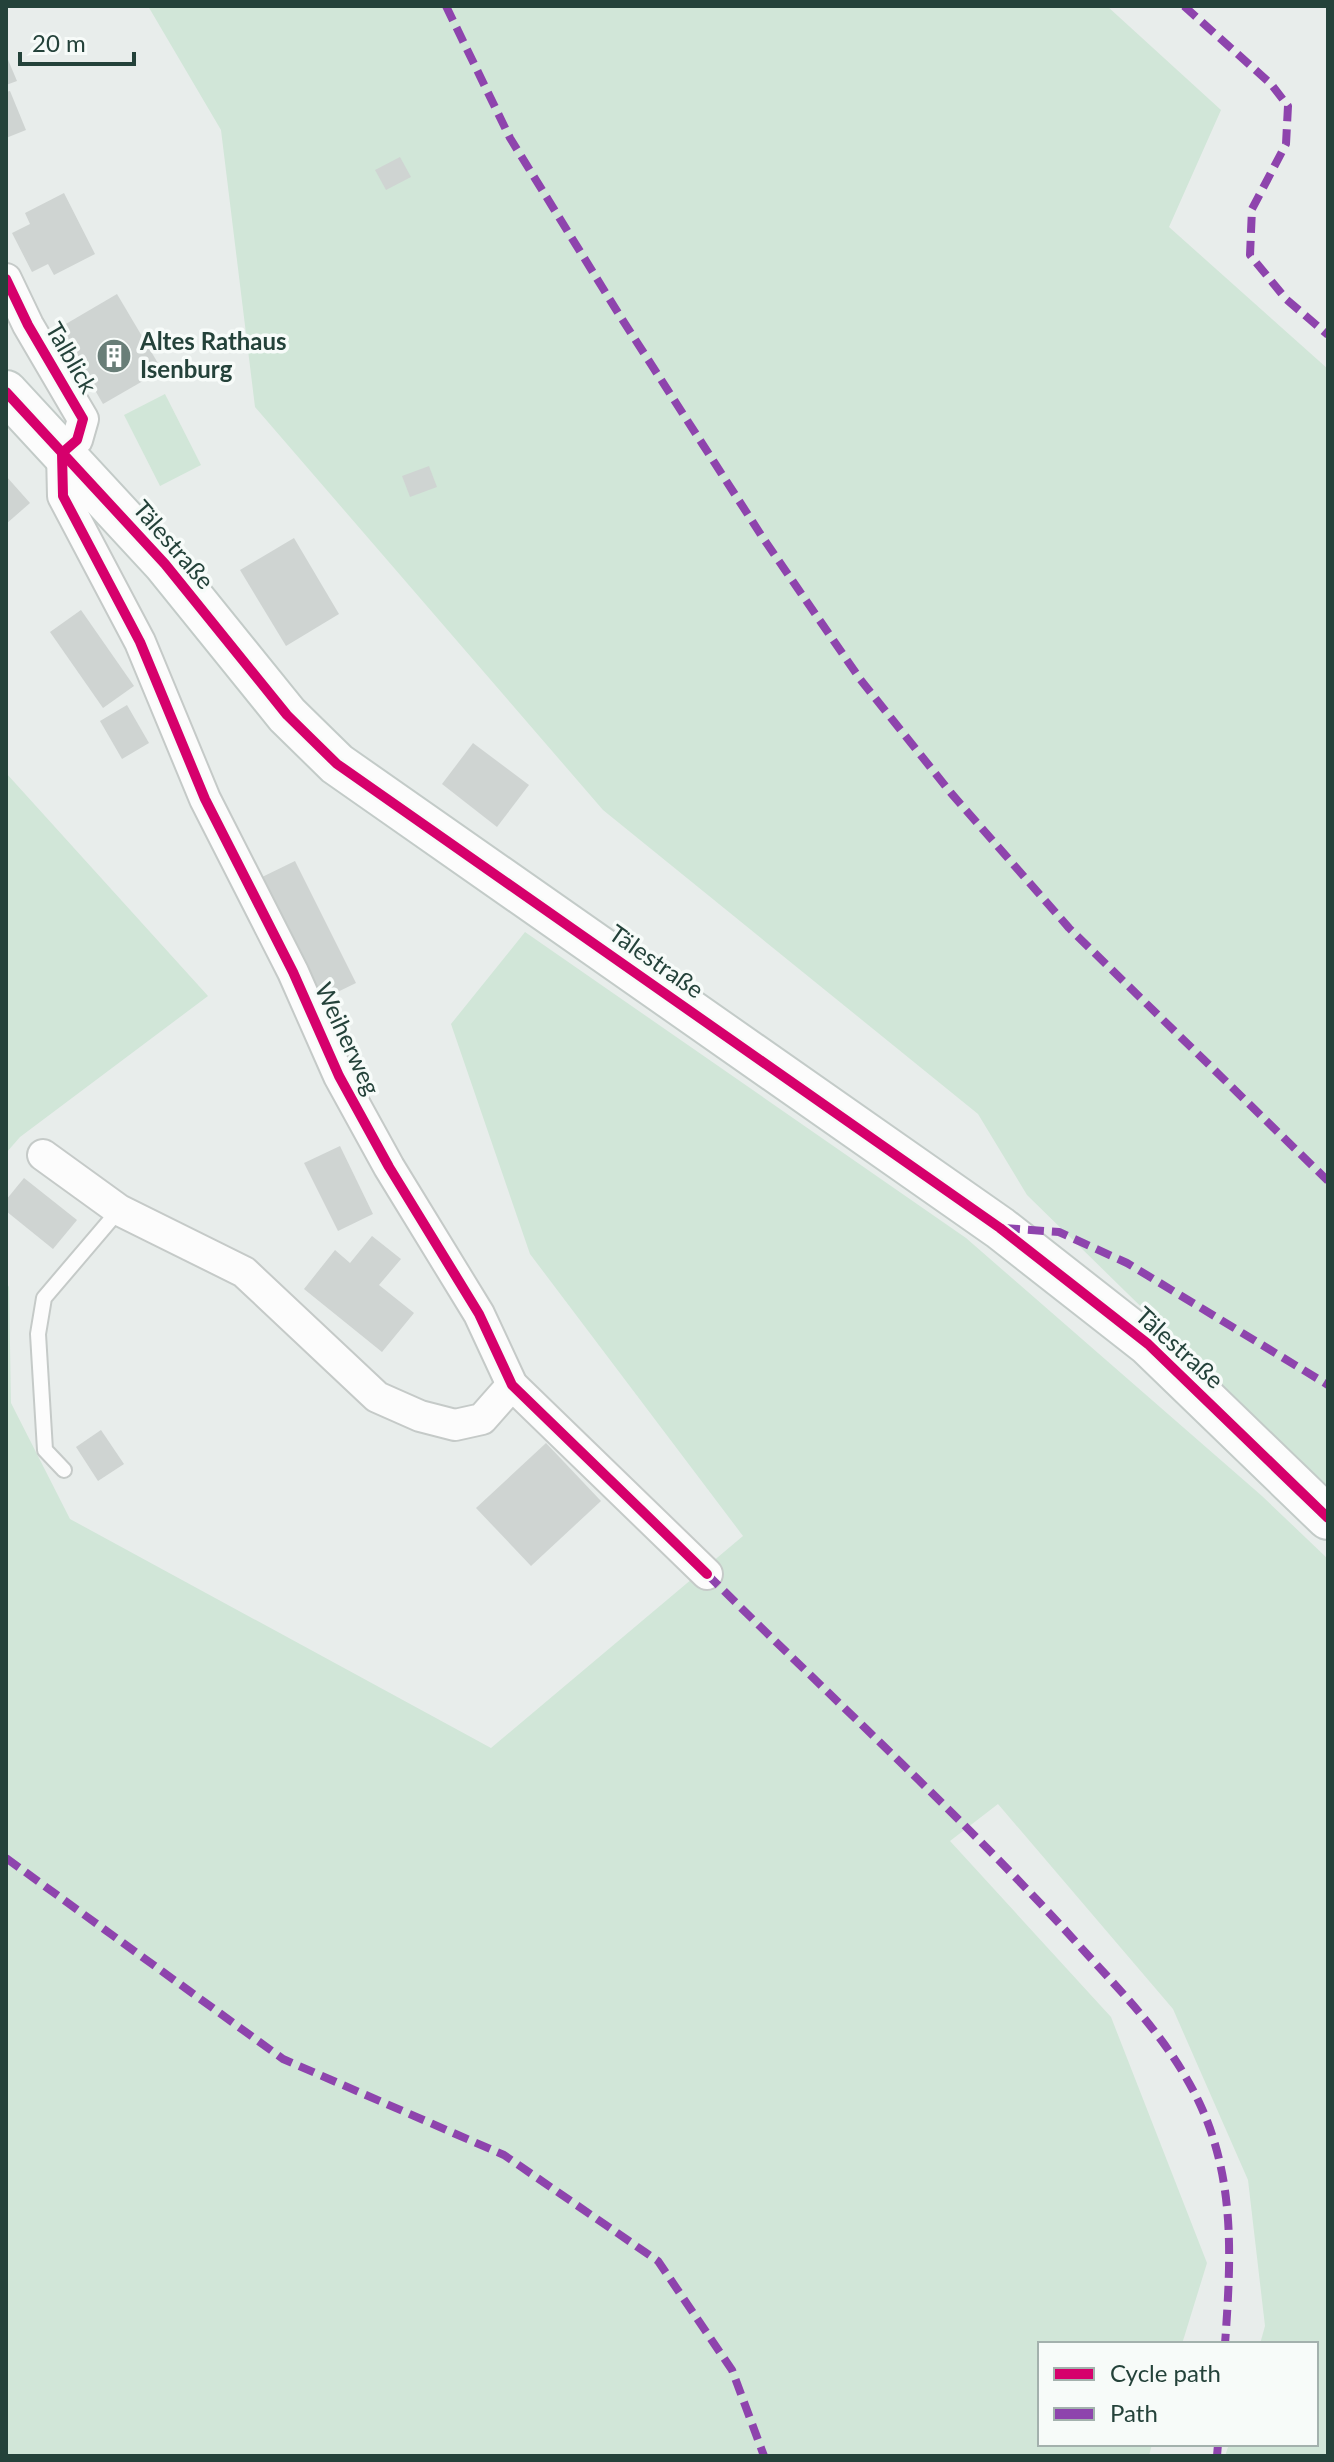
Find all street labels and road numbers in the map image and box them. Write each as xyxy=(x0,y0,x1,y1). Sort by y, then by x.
street label: Talblick xyxy=(40,316,105,399)
street label: Tälestraße xyxy=(128,494,221,594)
street label: Tälestraße xyxy=(604,918,710,1004)
street label: Weiherweg xyxy=(310,978,387,1099)
street label: Tälestraße xyxy=(1130,1300,1230,1394)

